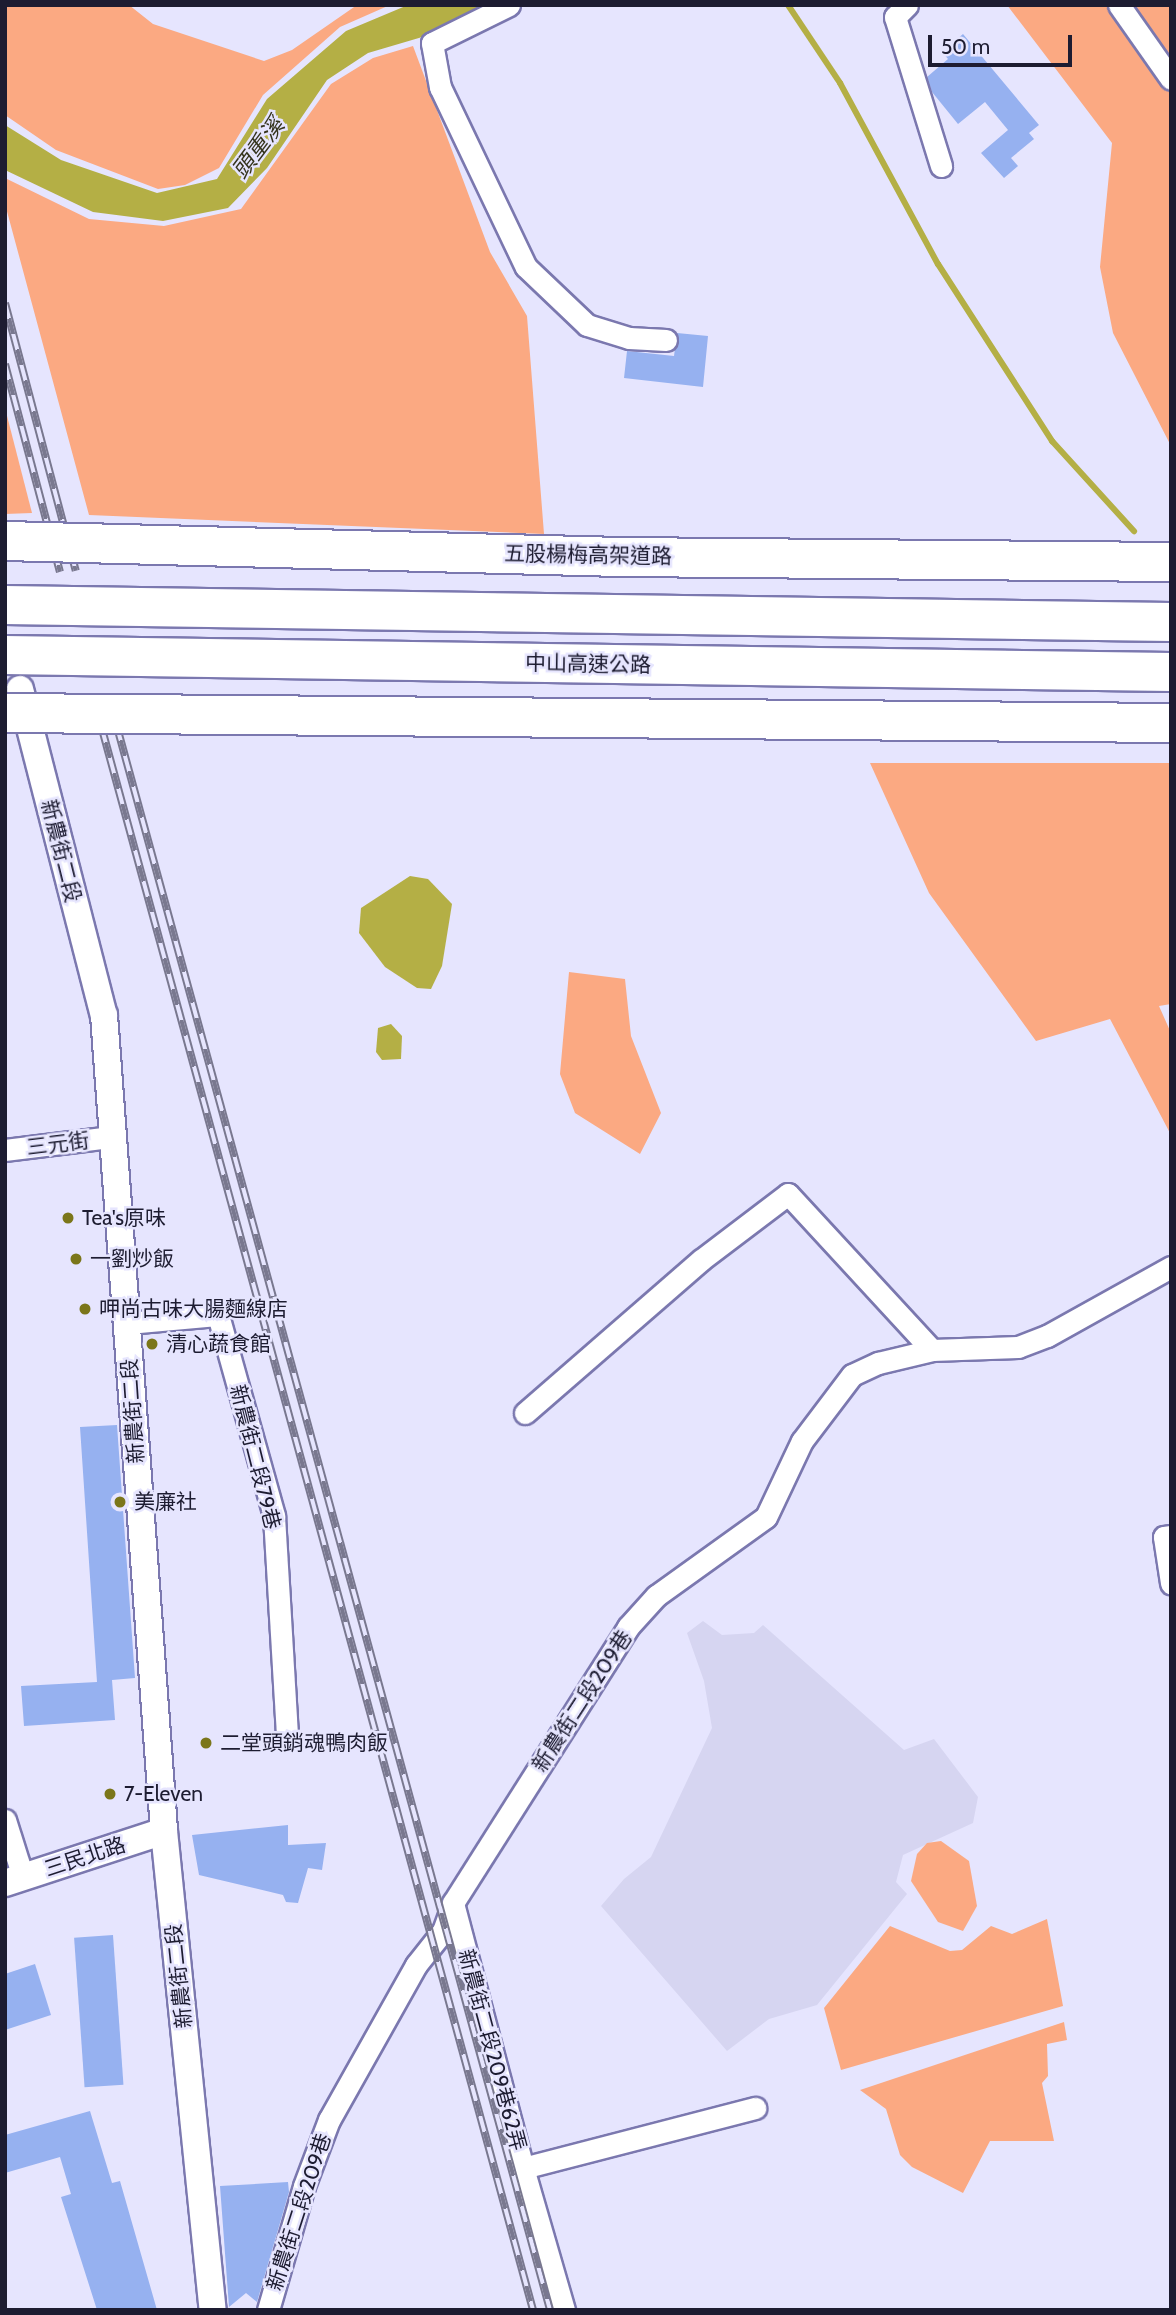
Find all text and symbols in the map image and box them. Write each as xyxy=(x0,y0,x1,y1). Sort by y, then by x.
scale bar xyxy=(931,21,1074,65)
text: 50 m xyxy=(941,34,990,59)
water label: 頭重溪 xyxy=(226,112,290,184)
street label: 五股楊梅高架道路 xyxy=(504,541,672,569)
street label: 中山高速公路 xyxy=(525,650,651,678)
street label: 新農街二段 xyxy=(36,797,86,905)
street label: 三元街 xyxy=(25,1128,91,1160)
place label: Tea's原味 xyxy=(82,1205,166,1231)
marker: Tea's原味 xyxy=(60,1210,76,1226)
place label: 一劉炒飯 xyxy=(90,1246,174,1272)
marker: 一劉炒飯 xyxy=(68,1251,84,1267)
place label: 呷尚古味大腸麵線店 xyxy=(99,1296,288,1322)
marker: 呷尚古味大腸麵線店 xyxy=(77,1301,93,1317)
place label: 清心蔬食館 xyxy=(166,1331,271,1357)
marker: 清心蔬食館 xyxy=(144,1336,160,1352)
street label: 新農街二段 xyxy=(117,1358,149,1464)
street label: 新農街二段79巷 xyxy=(225,1382,285,1532)
place label: 美廉社 xyxy=(134,1489,197,1515)
marker: 美廉社 xyxy=(112,1494,128,1510)
street label: 新農街二段209巷 xyxy=(527,1626,637,1776)
place label: 二堂頭銷魂鴨肉飯 xyxy=(220,1730,388,1756)
marker: 二堂頭銷魂鴨肉飯 xyxy=(198,1735,214,1751)
place label: 7-Eleven xyxy=(124,1781,203,1807)
marker: 7-Eleven xyxy=(102,1786,118,1802)
street label: 三民北路 xyxy=(41,1832,129,1882)
street label: 新農街二段 xyxy=(161,1922,197,2030)
street label: 新農街二段209巷62弄 xyxy=(453,1947,531,2153)
street label: 新農街二段209巷 xyxy=(262,2130,336,2294)

